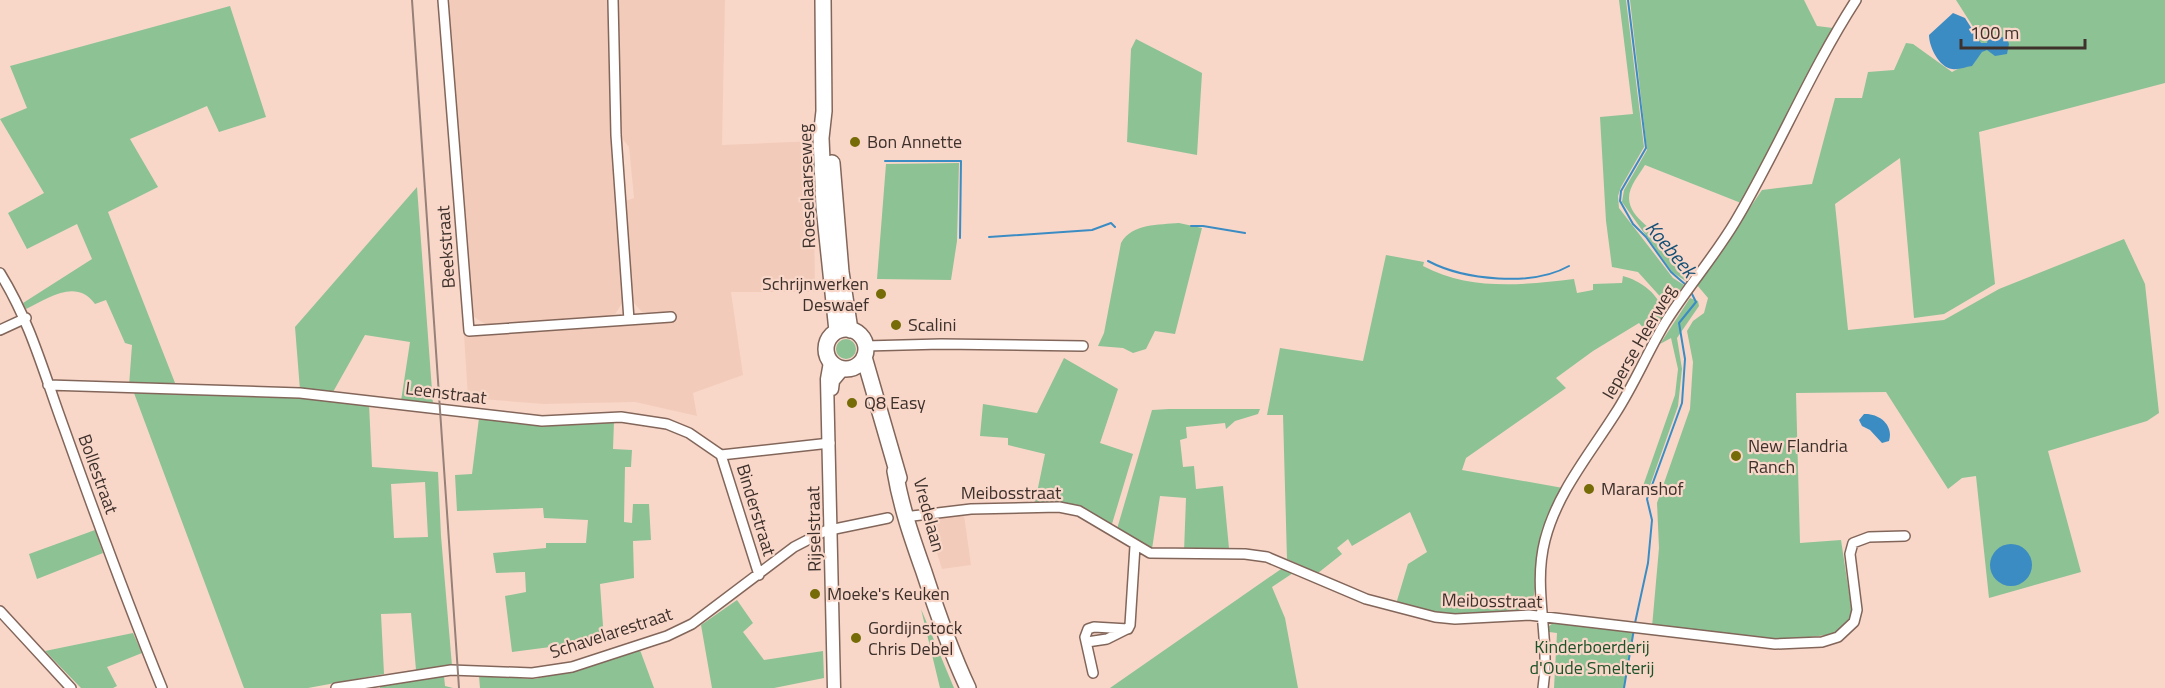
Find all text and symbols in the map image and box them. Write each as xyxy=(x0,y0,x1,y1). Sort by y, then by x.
scale bar xyxy=(1961,12,2086,50)
text: 100 m xyxy=(1970,19,2019,46)
street label: Roeselaarseweg xyxy=(791,123,822,249)
place label: Bon Annette xyxy=(867,128,962,155)
marker: Bon Annette xyxy=(848,135,862,149)
street label: Beekstraat xyxy=(429,204,462,289)
water label: Koebeek xyxy=(1638,213,1706,286)
place label: Schrijnwerken Deswaef xyxy=(762,270,869,318)
street label: Ieperse Heerweg xyxy=(1595,280,1682,404)
marker: Schrijnwerken Deswaef xyxy=(874,287,888,301)
place label: Scalini xyxy=(908,311,956,338)
marker: Scalini xyxy=(889,318,903,332)
street label: Leenstraat xyxy=(404,374,489,411)
place label: Q8 Easy xyxy=(864,389,926,416)
marker: Q8 Easy xyxy=(845,396,859,410)
street label: Bollestraat xyxy=(72,430,126,518)
place label: New Flandria Ranch xyxy=(1748,432,1848,480)
marker: New Flandria Ranch xyxy=(1729,449,1743,463)
street label: Binderstraat xyxy=(730,461,783,560)
street label: Vredelaan xyxy=(907,475,952,555)
place label: Maranshof xyxy=(1601,475,1684,502)
street label: Meibosstraat xyxy=(961,479,1062,506)
marker: Maranshof xyxy=(1582,482,1596,496)
street label: Rijselstraat xyxy=(799,485,828,572)
place label: Moeke's Keuken xyxy=(827,580,950,607)
street label: Meibosstraat xyxy=(1441,586,1543,615)
marker: Moeke's Keuken xyxy=(808,587,822,601)
street label: Schavelarestraat xyxy=(546,600,676,665)
place label: Gordijnstock Chris Debel xyxy=(868,614,963,662)
marker: Gordijnstock Chris Debel xyxy=(849,631,863,645)
park label: Kinderboerderij d'Oude Smelterij xyxy=(1530,633,1654,681)

